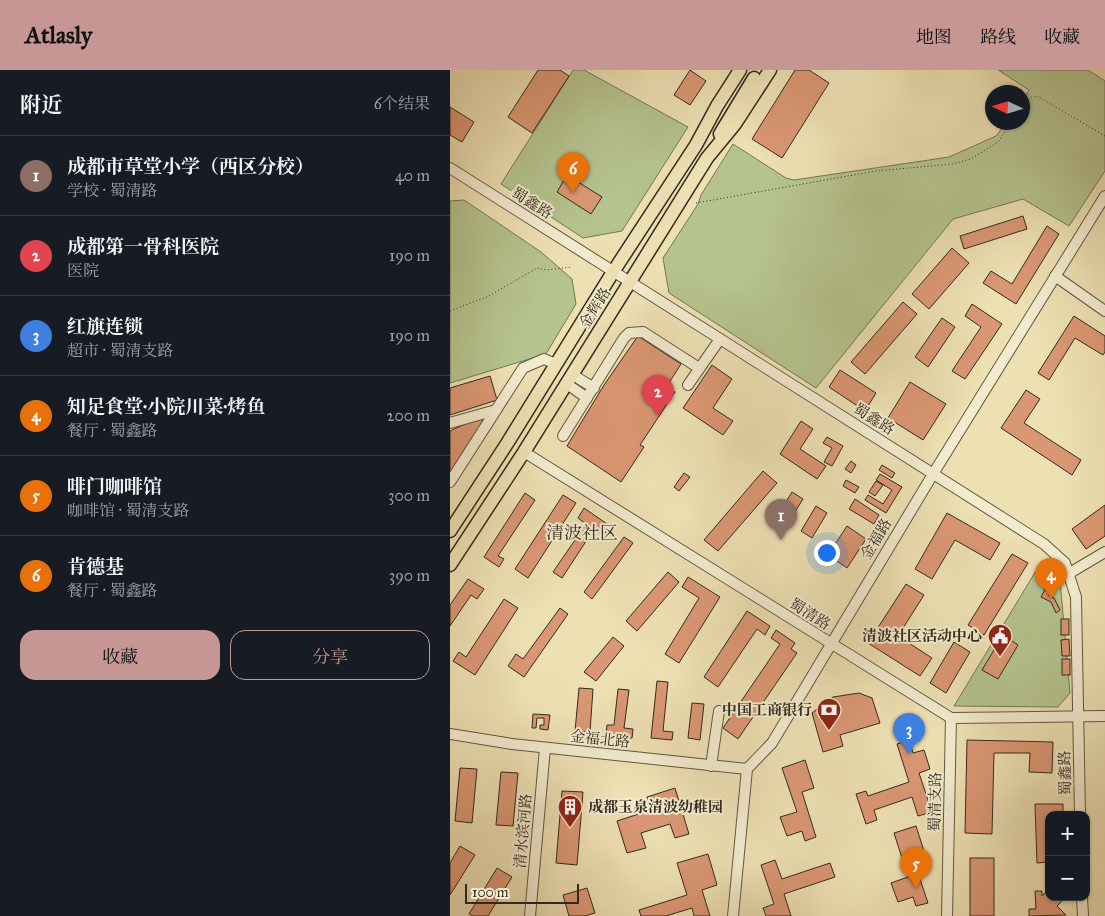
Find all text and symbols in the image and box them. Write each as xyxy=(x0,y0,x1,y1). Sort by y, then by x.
text: Atlasly xyxy=(25,20,92,50)
text: 地图 xyxy=(916,26,952,48)
text: 路线 xyxy=(980,26,1016,48)
text: 收藏 xyxy=(1044,26,1080,48)
north arrow xyxy=(985,85,1030,130)
text: 附近 xyxy=(20,92,62,118)
text: 6个结果 xyxy=(374,94,430,113)
pin: 6 xyxy=(557,152,589,193)
text: 成都市草堂小学（西区分校） xyxy=(67,155,314,178)
text: 1 xyxy=(33,166,39,185)
text: 40 m xyxy=(395,166,430,185)
text: 学校 · 蜀清路 xyxy=(67,181,157,200)
street label: 蜀鑫路 xyxy=(508,183,556,223)
text: 成都第一骨科医院 xyxy=(67,235,219,258)
text: 2 xyxy=(32,246,40,265)
text: 190 m xyxy=(389,246,430,265)
text: 医院 xyxy=(67,261,99,280)
street label: 金辉路 xyxy=(575,284,615,332)
text: 红旗连锁 xyxy=(67,315,143,338)
text: 3 xyxy=(33,326,39,345)
text: 190 m xyxy=(389,326,430,345)
text: 超市 · 蜀清支路 xyxy=(67,341,173,360)
pin: 2 xyxy=(642,375,674,416)
text: 知足食堂·小院川菜·烤鱼 xyxy=(67,395,265,418)
street label: 蜀鑫路 xyxy=(850,399,898,439)
text: 4 xyxy=(32,406,40,425)
text: 200 m xyxy=(387,406,430,425)
text: 餐厅 · 蜀鑫路 xyxy=(67,421,157,440)
text: 啡门咖啡馆 xyxy=(67,475,162,498)
text: 5 xyxy=(32,486,40,505)
text: 300 m xyxy=(388,486,430,505)
pin: 1 xyxy=(765,499,797,540)
text: 咖啡馆 · 蜀清支路 xyxy=(67,501,189,520)
street label: 金福路 xyxy=(857,515,895,563)
district label: 清波社区 xyxy=(546,522,618,544)
your location xyxy=(814,540,840,566)
text: 肯德基 xyxy=(67,555,124,578)
pin: 4 xyxy=(1035,558,1067,599)
text: 6 xyxy=(32,566,40,585)
text: 390 m xyxy=(389,566,430,585)
text: 餐厅 · 蜀鑫路 xyxy=(67,581,157,600)
street label: 蜀清路 xyxy=(786,594,834,634)
public building icon: 清波社区活动中心 xyxy=(987,623,1013,657)
place label: 清波社区活动中心 xyxy=(862,627,982,645)
button: 收藏 xyxy=(20,630,220,680)
button: 分享 xyxy=(230,630,430,680)
bank icon: 中国工商银行 xyxy=(816,697,842,731)
place label: 中国工商银行 xyxy=(722,701,812,719)
pin: 3 xyxy=(893,713,925,754)
street label: 金福北路 xyxy=(569,727,631,751)
street label: 蜀鑫路 xyxy=(1056,750,1074,796)
street label: 蜀清支路 xyxy=(925,772,945,832)
street label: 清水滨河路 xyxy=(511,793,535,869)
building icon: 成都玉泉清波幼稚园 xyxy=(557,794,583,828)
place label: 成都玉泉清波幼稚园 xyxy=(588,798,723,816)
map controls xyxy=(1045,811,1090,901)
button: + xyxy=(1045,811,1090,856)
pin: 5 xyxy=(900,847,932,888)
button: − xyxy=(1045,856,1090,901)
scale bar xyxy=(465,881,579,904)
text: 100 m xyxy=(472,884,509,901)

